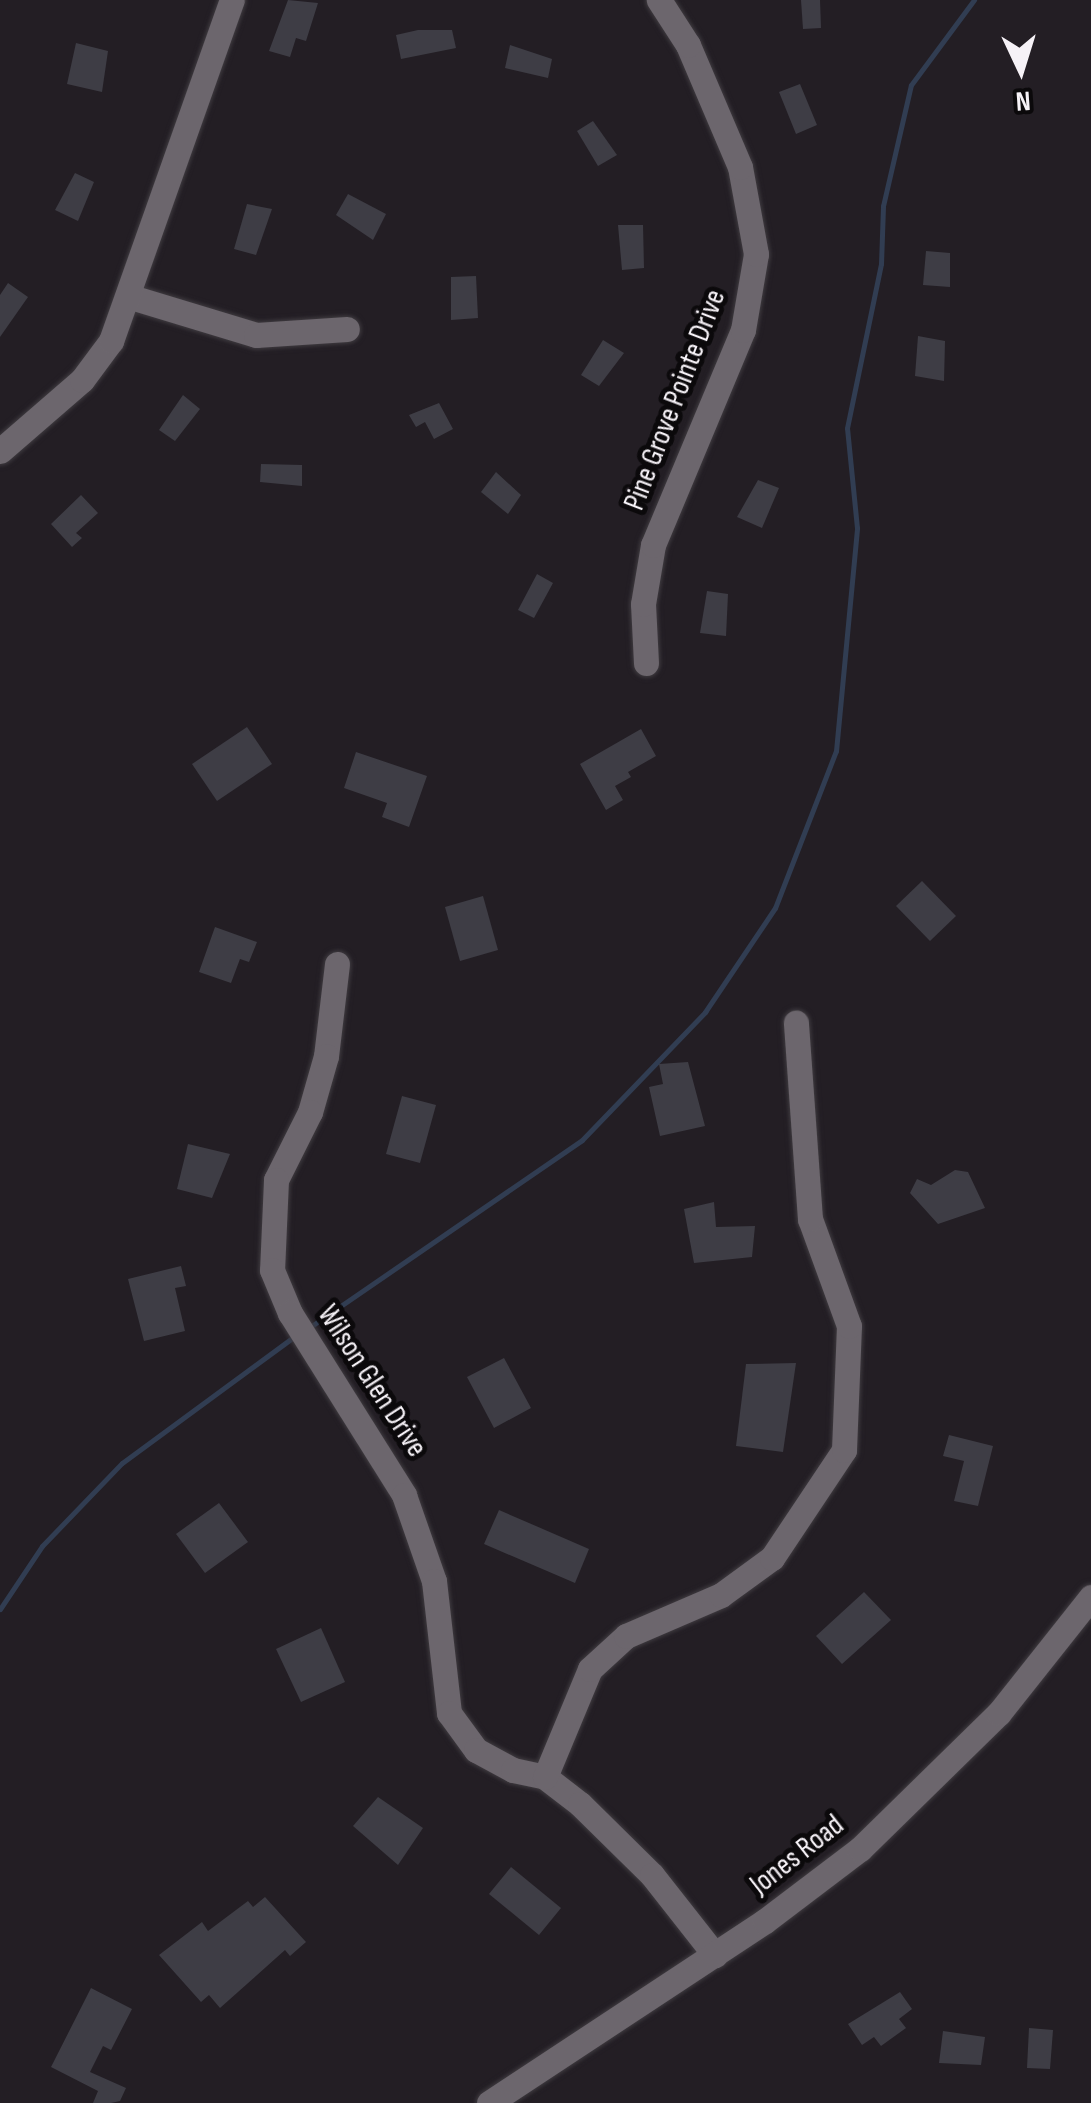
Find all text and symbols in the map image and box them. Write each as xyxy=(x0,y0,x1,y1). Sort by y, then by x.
north arrow xyxy=(971,20,1071,120)
text: N xyxy=(1015,83,1032,117)
street label: Pine Grove Pointe Drive xyxy=(616,285,734,515)
street label: Wilson Glen Drive xyxy=(309,1298,435,1464)
street label: Jones Road xyxy=(743,1807,851,1903)

